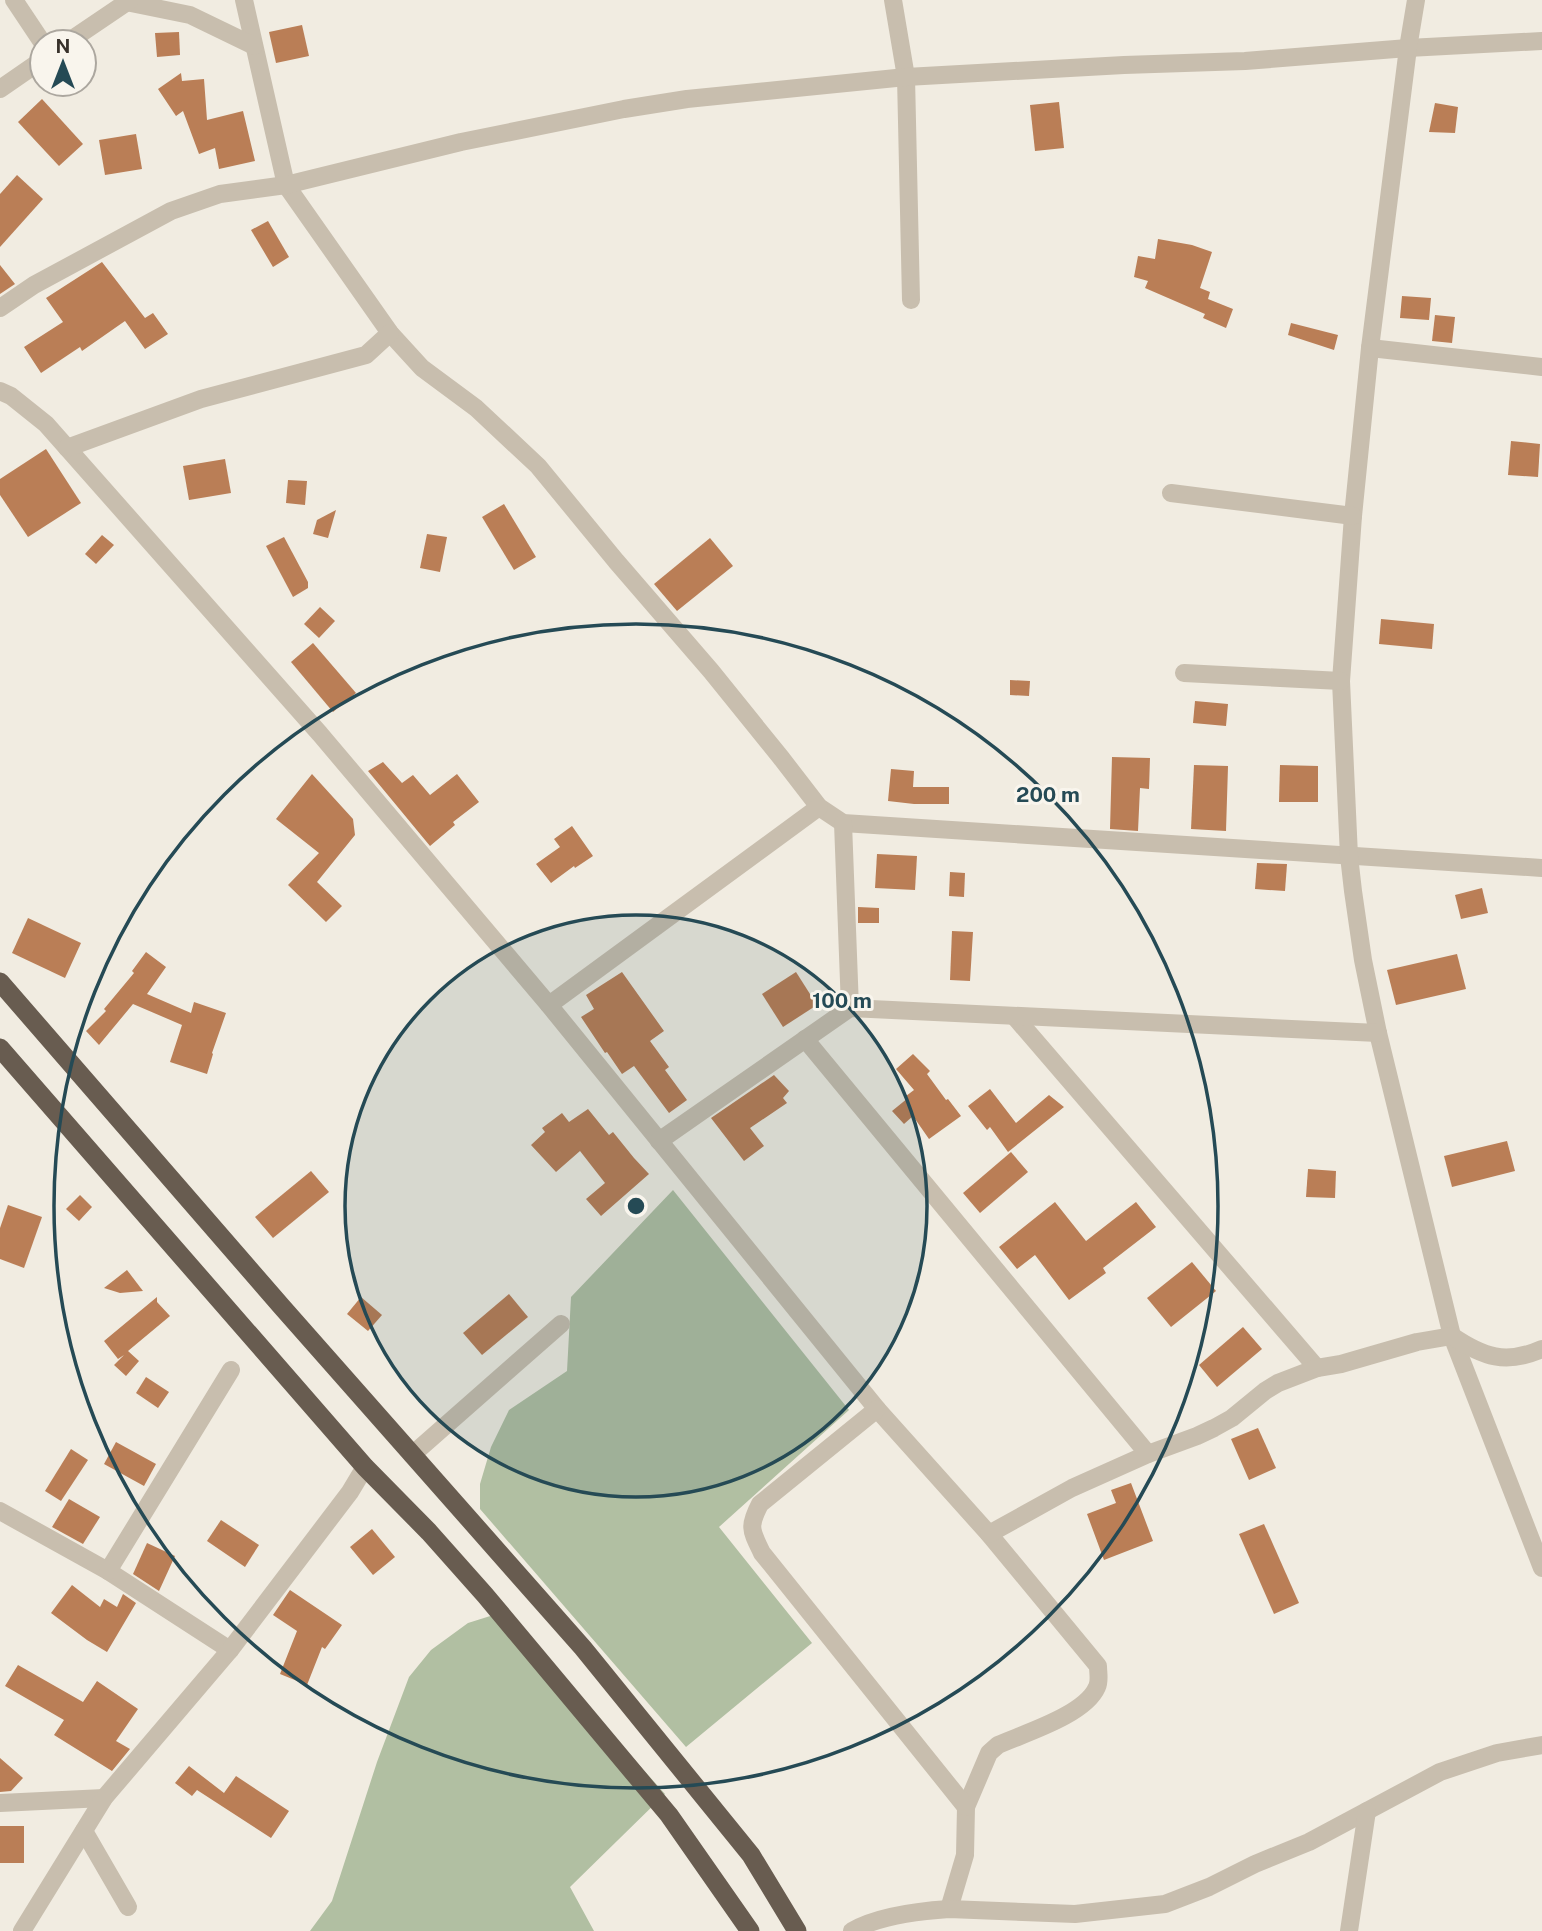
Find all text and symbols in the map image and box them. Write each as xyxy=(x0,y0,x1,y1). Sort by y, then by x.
north arrow xyxy=(28,28,98,98)
text: N xyxy=(56,35,70,57)
text: 200 m xyxy=(1016,782,1080,807)
text: 100 m xyxy=(812,988,872,1013)
centre of rings xyxy=(624,1194,648,1218)

